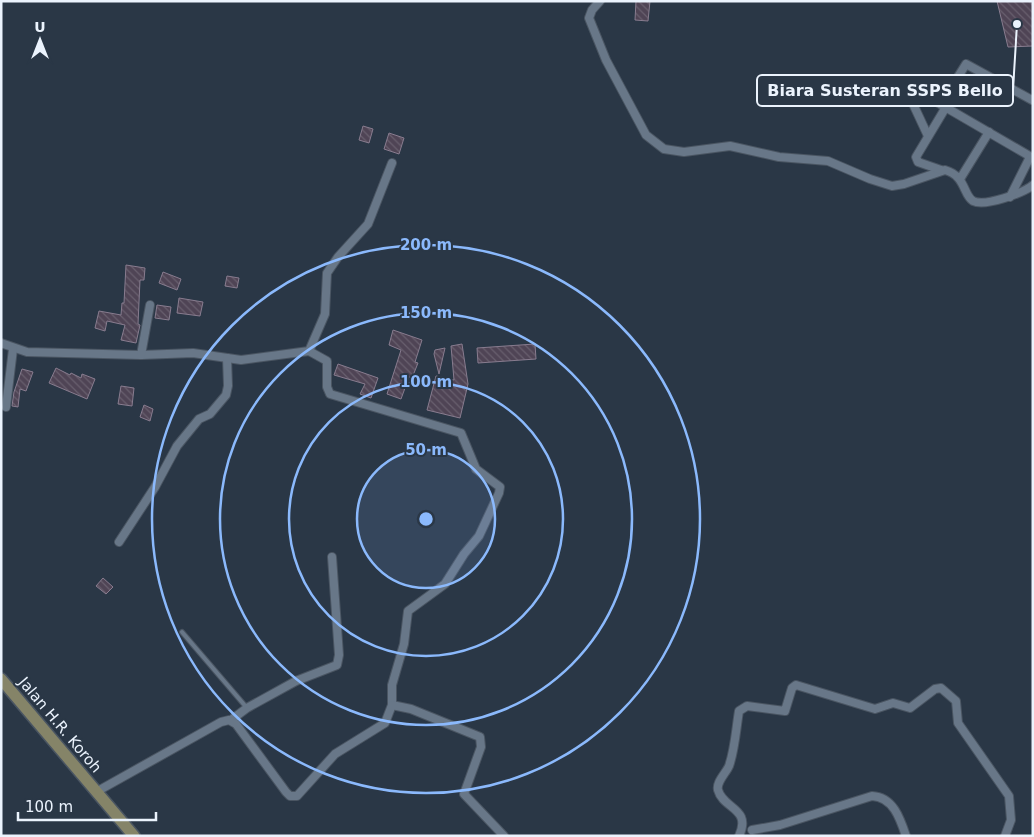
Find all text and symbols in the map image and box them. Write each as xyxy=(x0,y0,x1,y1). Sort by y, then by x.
north arrow xyxy=(15,15,65,65)
text: U xyxy=(34,19,46,35)
callout: Biara Susteran SSPS Bello xyxy=(757,75,1013,106)
text: Biara Susteran SSPS Bello xyxy=(767,81,1003,100)
text: 200 m xyxy=(400,236,452,254)
text: 150 m xyxy=(400,304,452,322)
text: 100 m xyxy=(400,373,452,391)
text: 50 m xyxy=(405,441,447,459)
centre of rings xyxy=(417,510,435,528)
street label: Jalan H.R. Koroh xyxy=(14,673,105,776)
scale bar xyxy=(18,790,155,822)
text: 100 m xyxy=(25,798,73,816)

